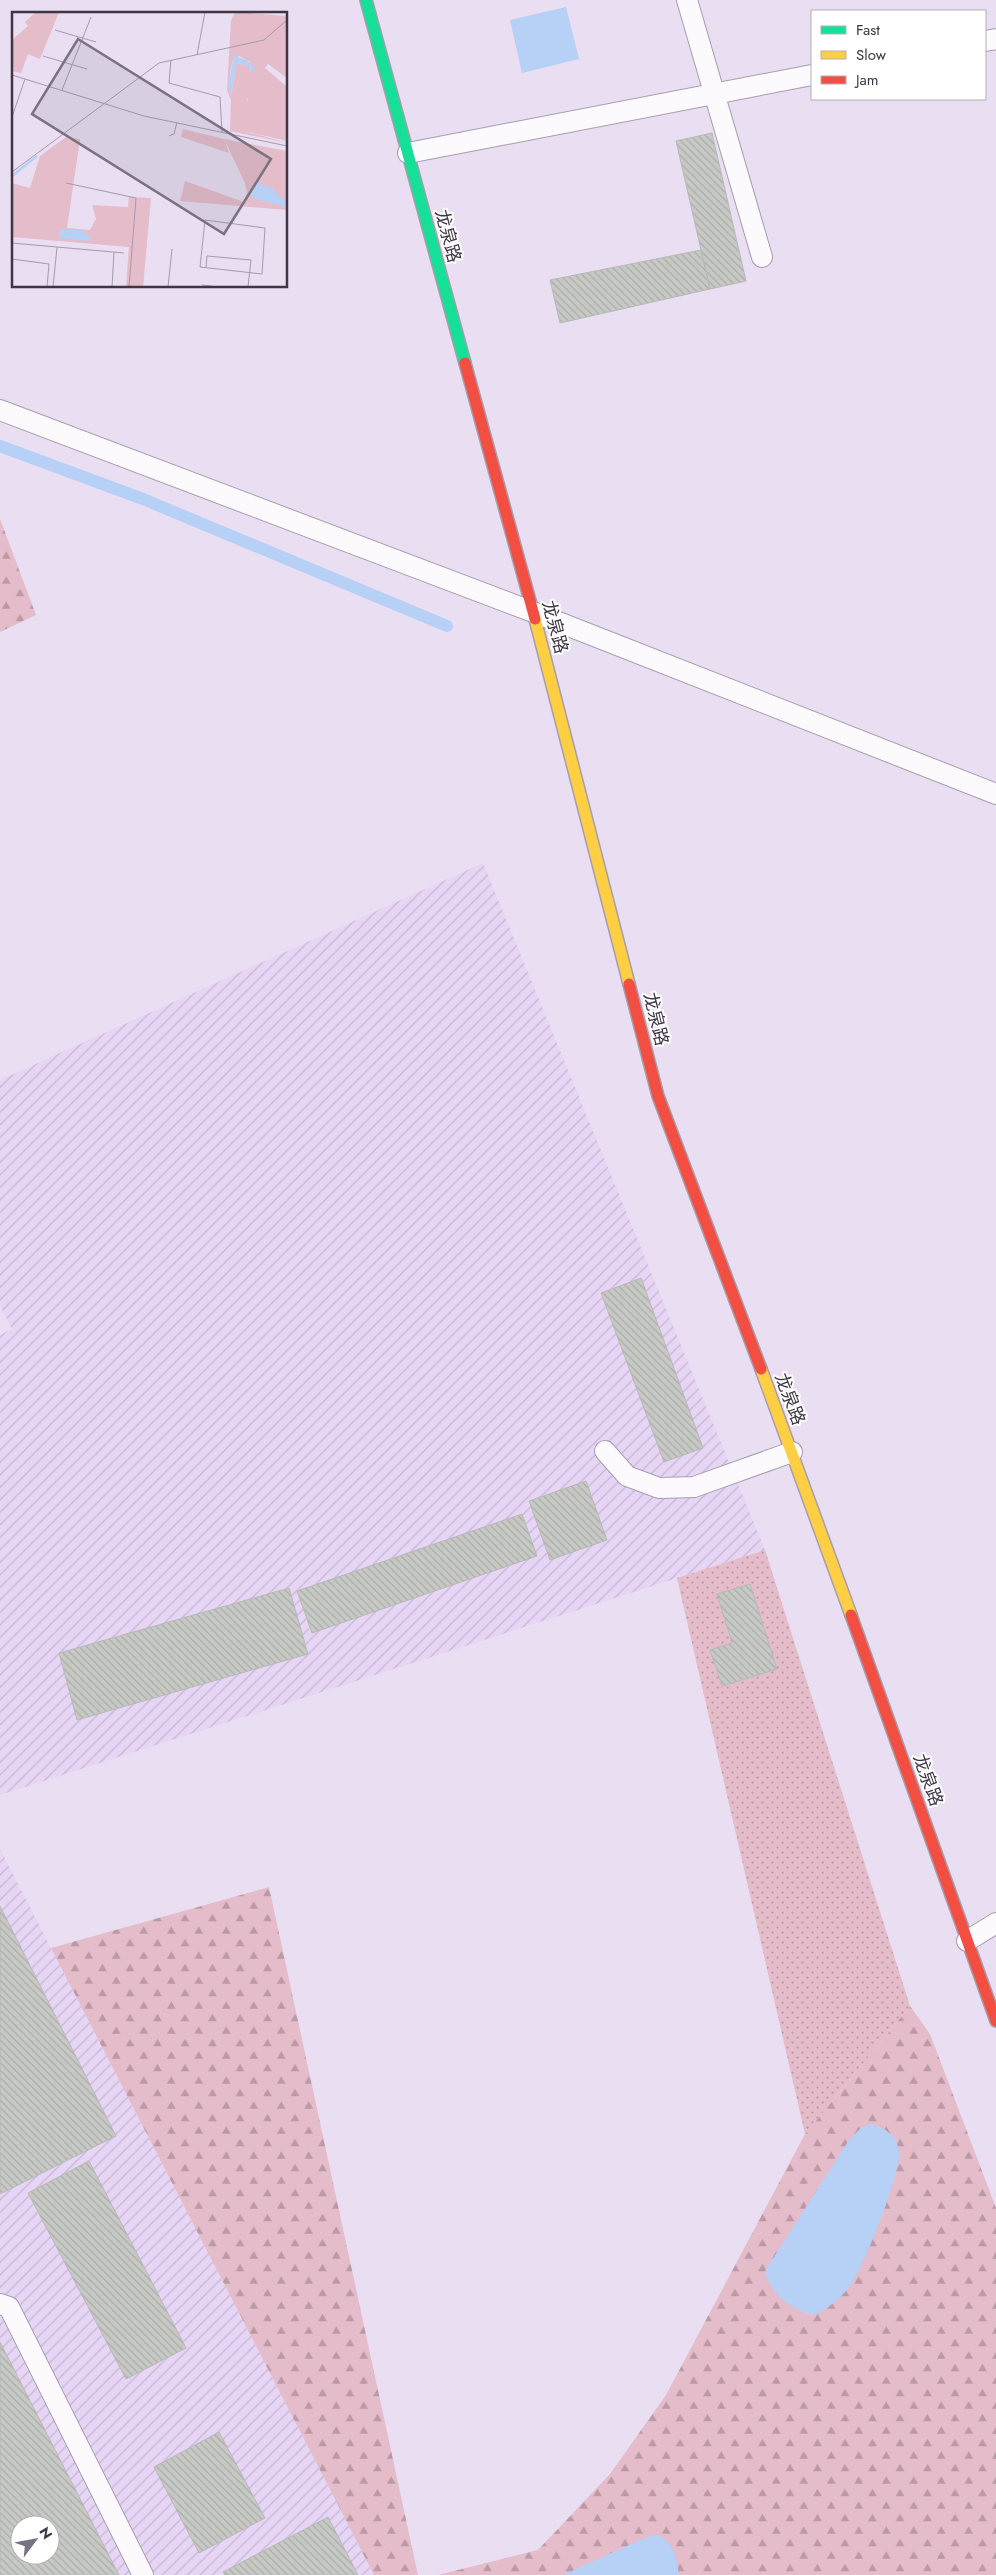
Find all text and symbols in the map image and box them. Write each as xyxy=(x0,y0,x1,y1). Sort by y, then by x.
legend xyxy=(811,10,986,100)
inset map xyxy=(12,12,288,288)
text: Fast xyxy=(856,19,880,41)
text: Slow xyxy=(856,44,887,66)
text: Jam xyxy=(854,69,879,91)
street label: 龙泉路 xyxy=(428,207,468,265)
street label: 龙泉路 xyxy=(535,598,575,656)
street label: 龙泉路 xyxy=(637,990,675,1048)
street label: 龙泉路 xyxy=(768,1369,812,1429)
street label: 龙泉路 xyxy=(907,1750,949,1810)
north arrow xyxy=(10,2515,60,2565)
text: N xyxy=(35,2523,57,2543)

